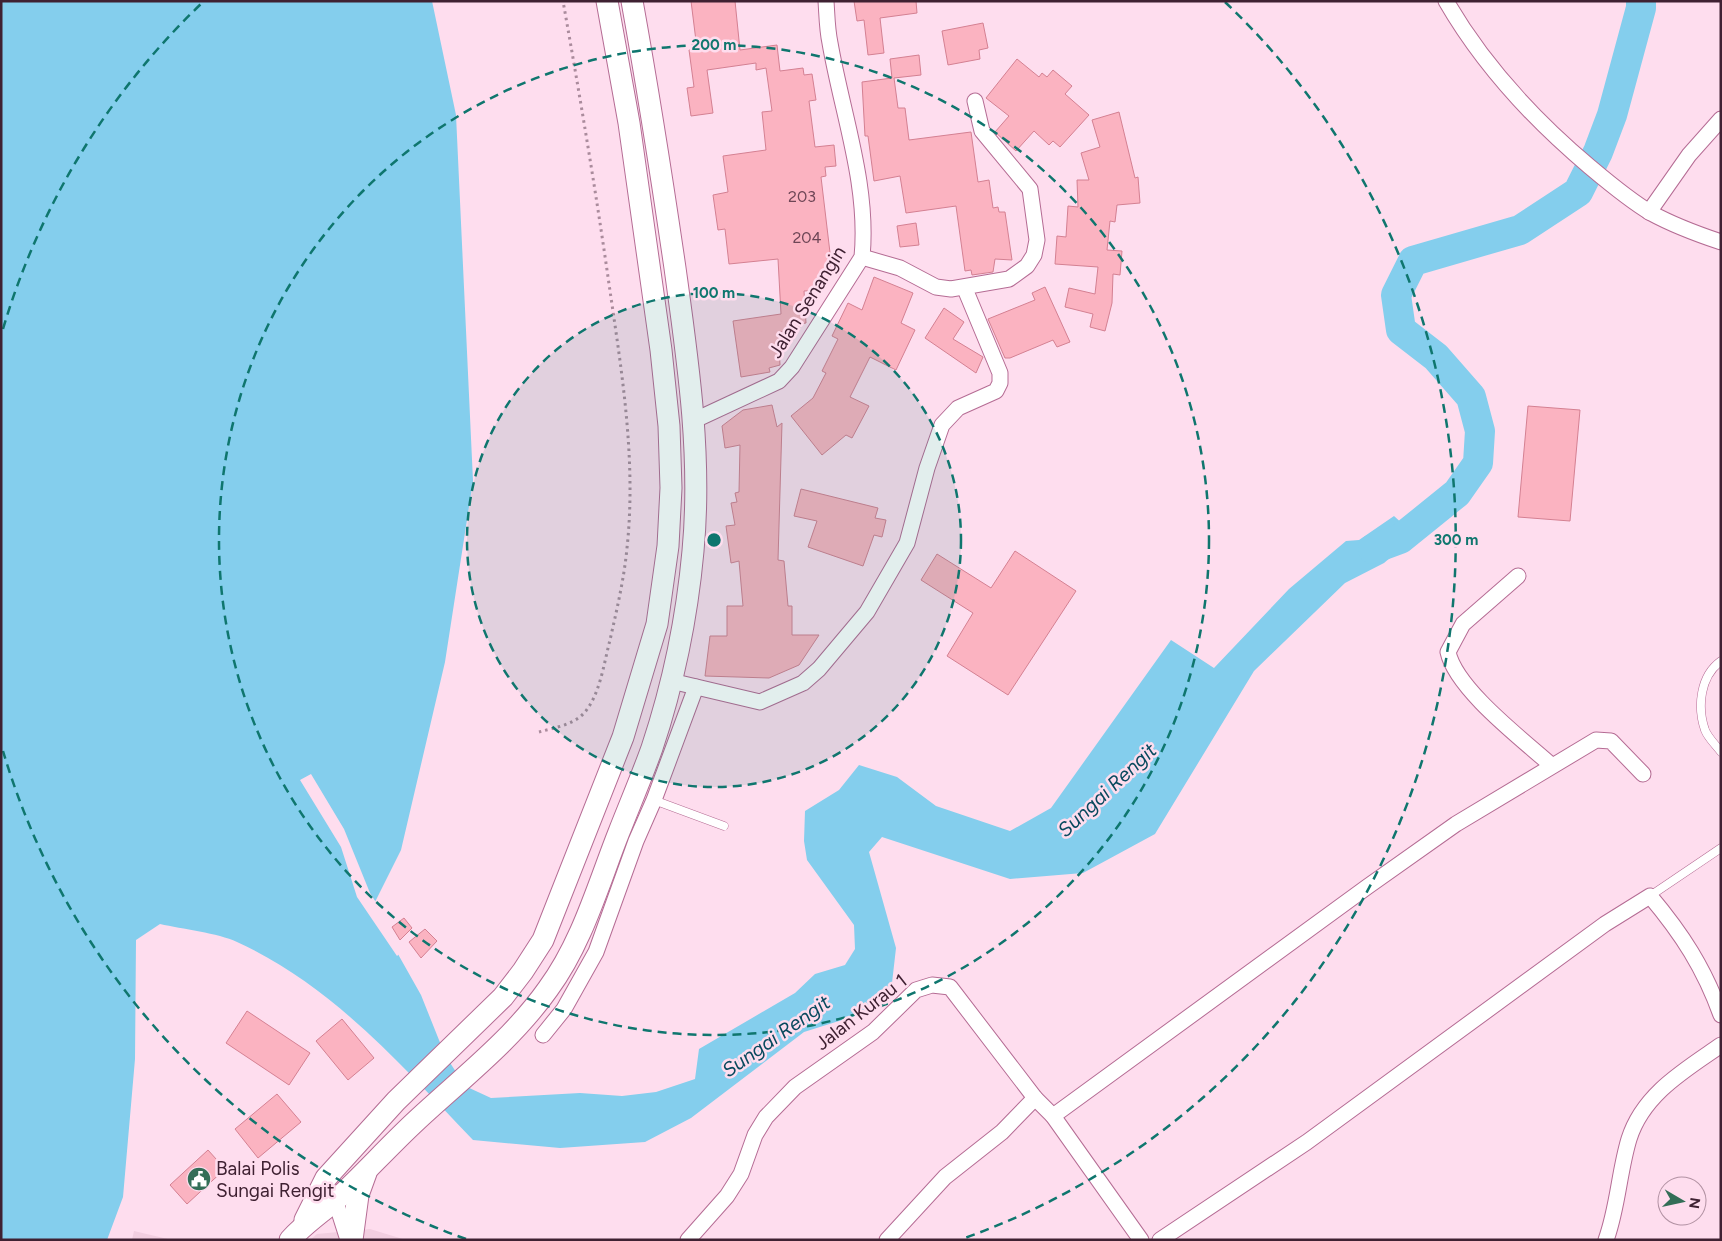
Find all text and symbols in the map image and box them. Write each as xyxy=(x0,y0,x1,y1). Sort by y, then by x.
text: 200 m xyxy=(692,36,736,54)
house number: 203 xyxy=(788,187,816,206)
house number: 204 xyxy=(792,228,822,247)
street label: Jalan Senangin xyxy=(763,242,851,362)
text: 100 m xyxy=(693,284,735,302)
centre of rings xyxy=(705,531,723,549)
text: 300 m xyxy=(1434,531,1478,549)
water label: Sungai Rengit xyxy=(1053,738,1162,842)
street label: Jalan Kurau 1 xyxy=(811,969,911,1055)
water label: Sungai Rengit xyxy=(717,990,835,1082)
place label: Balai Polis Sungai Rengit xyxy=(216,1157,334,1202)
public building icon: Balai Polis Sungai Rengit xyxy=(186,1166,212,1192)
north arrow xyxy=(1657,1176,1707,1226)
text: N xyxy=(1685,1196,1704,1210)

